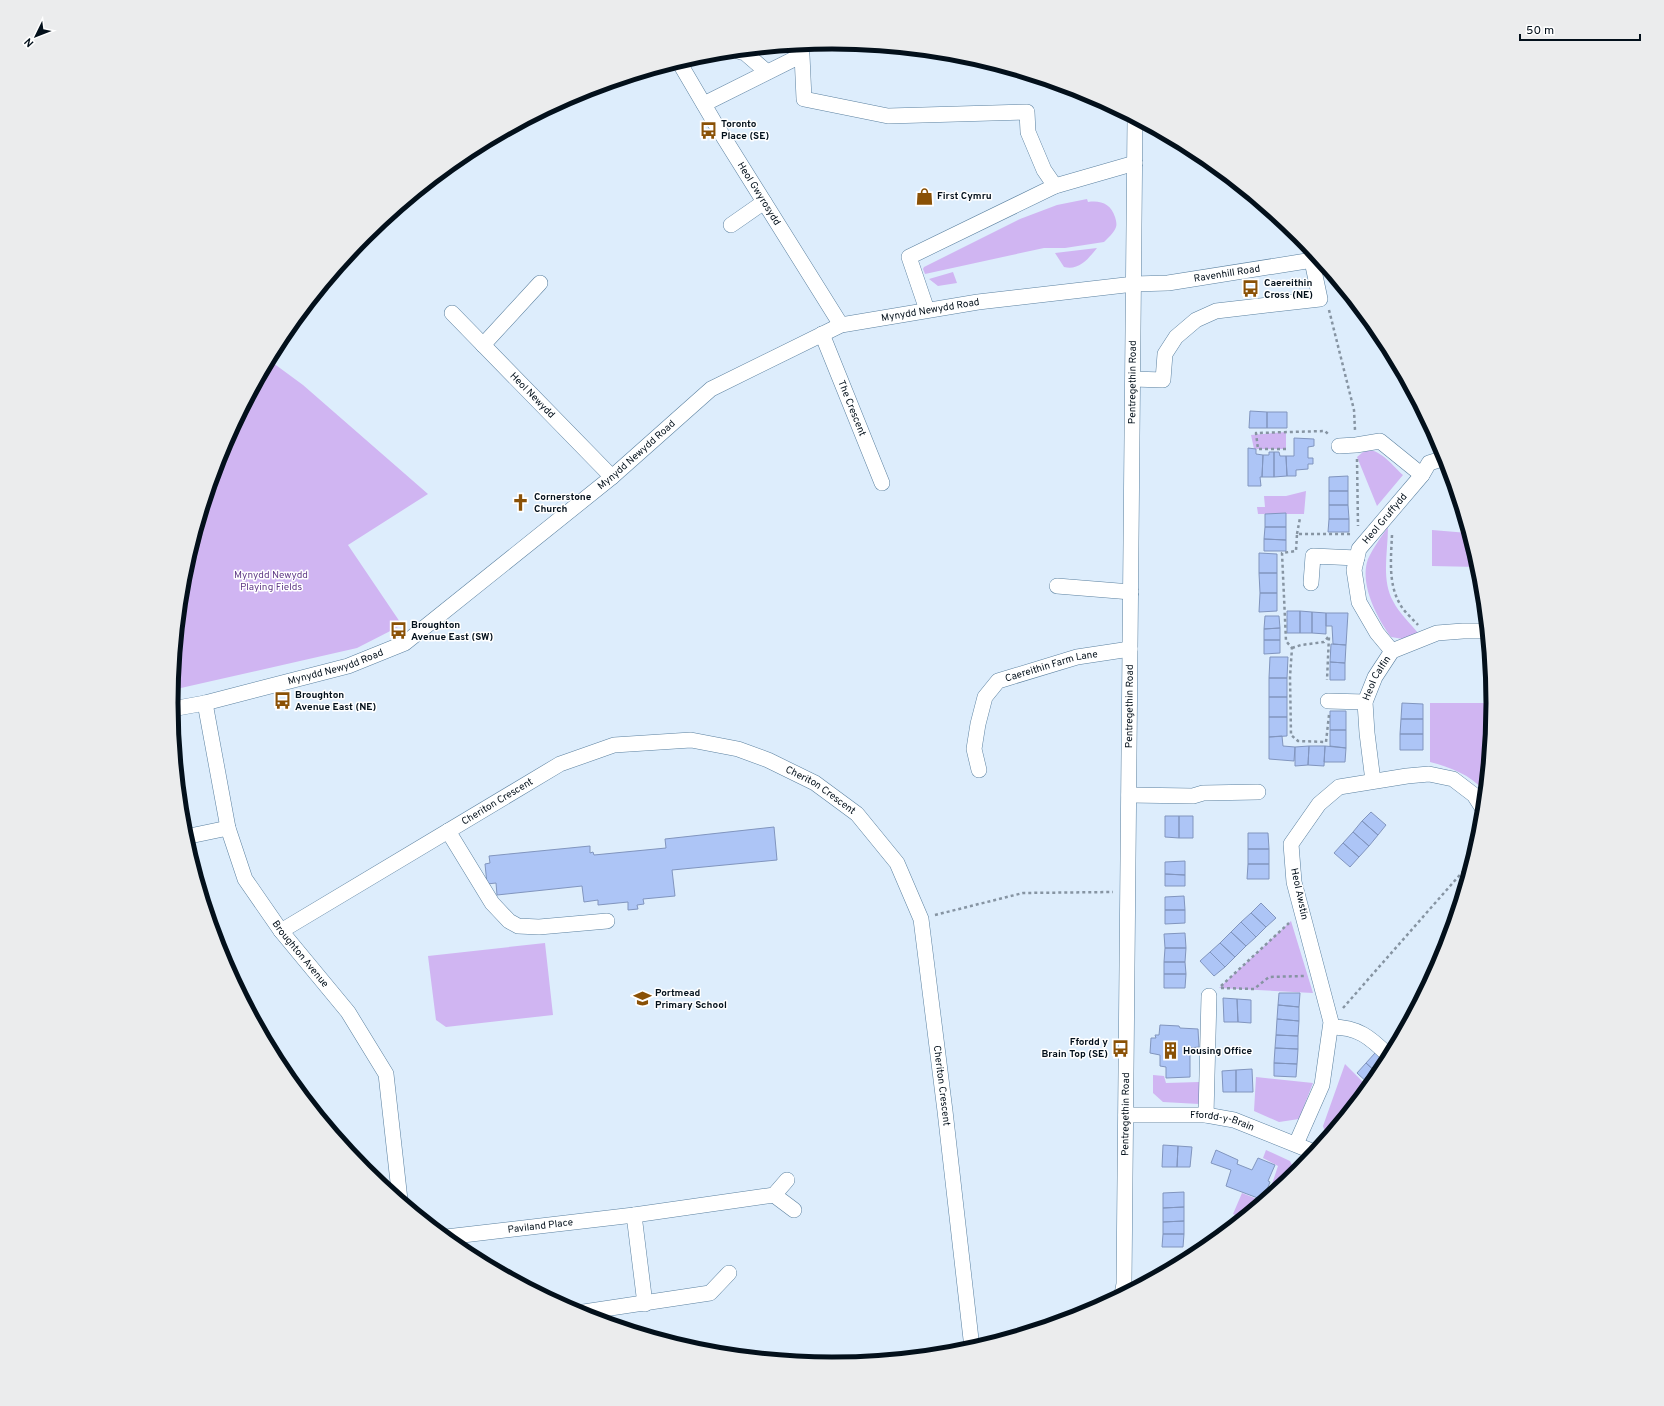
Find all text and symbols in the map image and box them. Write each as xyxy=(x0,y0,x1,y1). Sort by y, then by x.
north arrow xyxy=(16,16,56,56)
scale bar xyxy=(1520,16,1640,42)
text: 50 m xyxy=(1526,23,1554,39)
text: N xyxy=(22,34,37,50)
place label: Toronto Place (SE) xyxy=(721,118,769,143)
bus stop icon: Toronto Place (SE) xyxy=(698,120,718,140)
street label: Heol Gwyrosydd xyxy=(734,159,784,228)
shop icon: First Cymru xyxy=(914,186,934,206)
place label: First Cymru xyxy=(937,190,992,203)
street label: Ravenhill Road xyxy=(1193,262,1261,285)
place label: Caereithin Cross (NE) xyxy=(1264,277,1313,302)
bus stop icon: Caereithin Cross (NE) xyxy=(1241,279,1261,299)
street label: Mynydd Newydd Road xyxy=(880,295,980,325)
street label: Pentregethin Road xyxy=(1126,340,1139,424)
street label: Heol Newydd xyxy=(507,370,558,421)
street label: The Crescent xyxy=(835,378,869,438)
street label: Mynydd Newydd Road xyxy=(595,417,678,493)
place label: Cornerstone Church xyxy=(534,491,592,516)
street label: Heol Gruffydd xyxy=(1359,491,1410,547)
church icon: Cornerstone Church xyxy=(511,493,531,513)
park label: Mynydd Newydd Playing Fields xyxy=(234,569,308,594)
place label: Broughton Avenue East (SW) xyxy=(411,619,493,644)
bus stop icon: Broughton Avenue East (SW) xyxy=(388,621,408,641)
street label: Mynydd Newydd Road xyxy=(286,646,385,688)
street label: Caereithin Farm Lane xyxy=(1003,647,1099,685)
street label: Heol Calfin xyxy=(1360,653,1394,703)
street label: Pentregethin Road xyxy=(1123,664,1136,748)
place label: Broughton Avenue East (NE) xyxy=(295,689,376,714)
bus stop icon: Broughton Avenue East (NE) xyxy=(272,691,292,711)
street label: Cheriton Crescent xyxy=(783,763,858,817)
street label: Cheriton Crescent xyxy=(459,775,536,828)
street label: Heol Awstin xyxy=(1287,867,1311,921)
street label: Broughton Avenue xyxy=(269,918,331,990)
place label: Portmead Primary School xyxy=(655,987,727,1012)
school or university icon: Portmead Primary School xyxy=(632,989,652,1009)
place label: Ffordd y Brain Top (SE) xyxy=(1041,1036,1108,1061)
bus stop icon: Ffordd y Brain Top (SE) xyxy=(1111,1038,1131,1058)
building icon: Housing Office xyxy=(1160,1041,1180,1061)
street label: Cheriton Crescent xyxy=(930,1045,953,1127)
place label: Housing Office xyxy=(1183,1045,1253,1058)
street label: Pentregethin Road xyxy=(1119,1072,1132,1156)
street label: Ffordd-y-Brain xyxy=(1190,1109,1256,1134)
street label: Paviland Place xyxy=(507,1216,574,1236)

